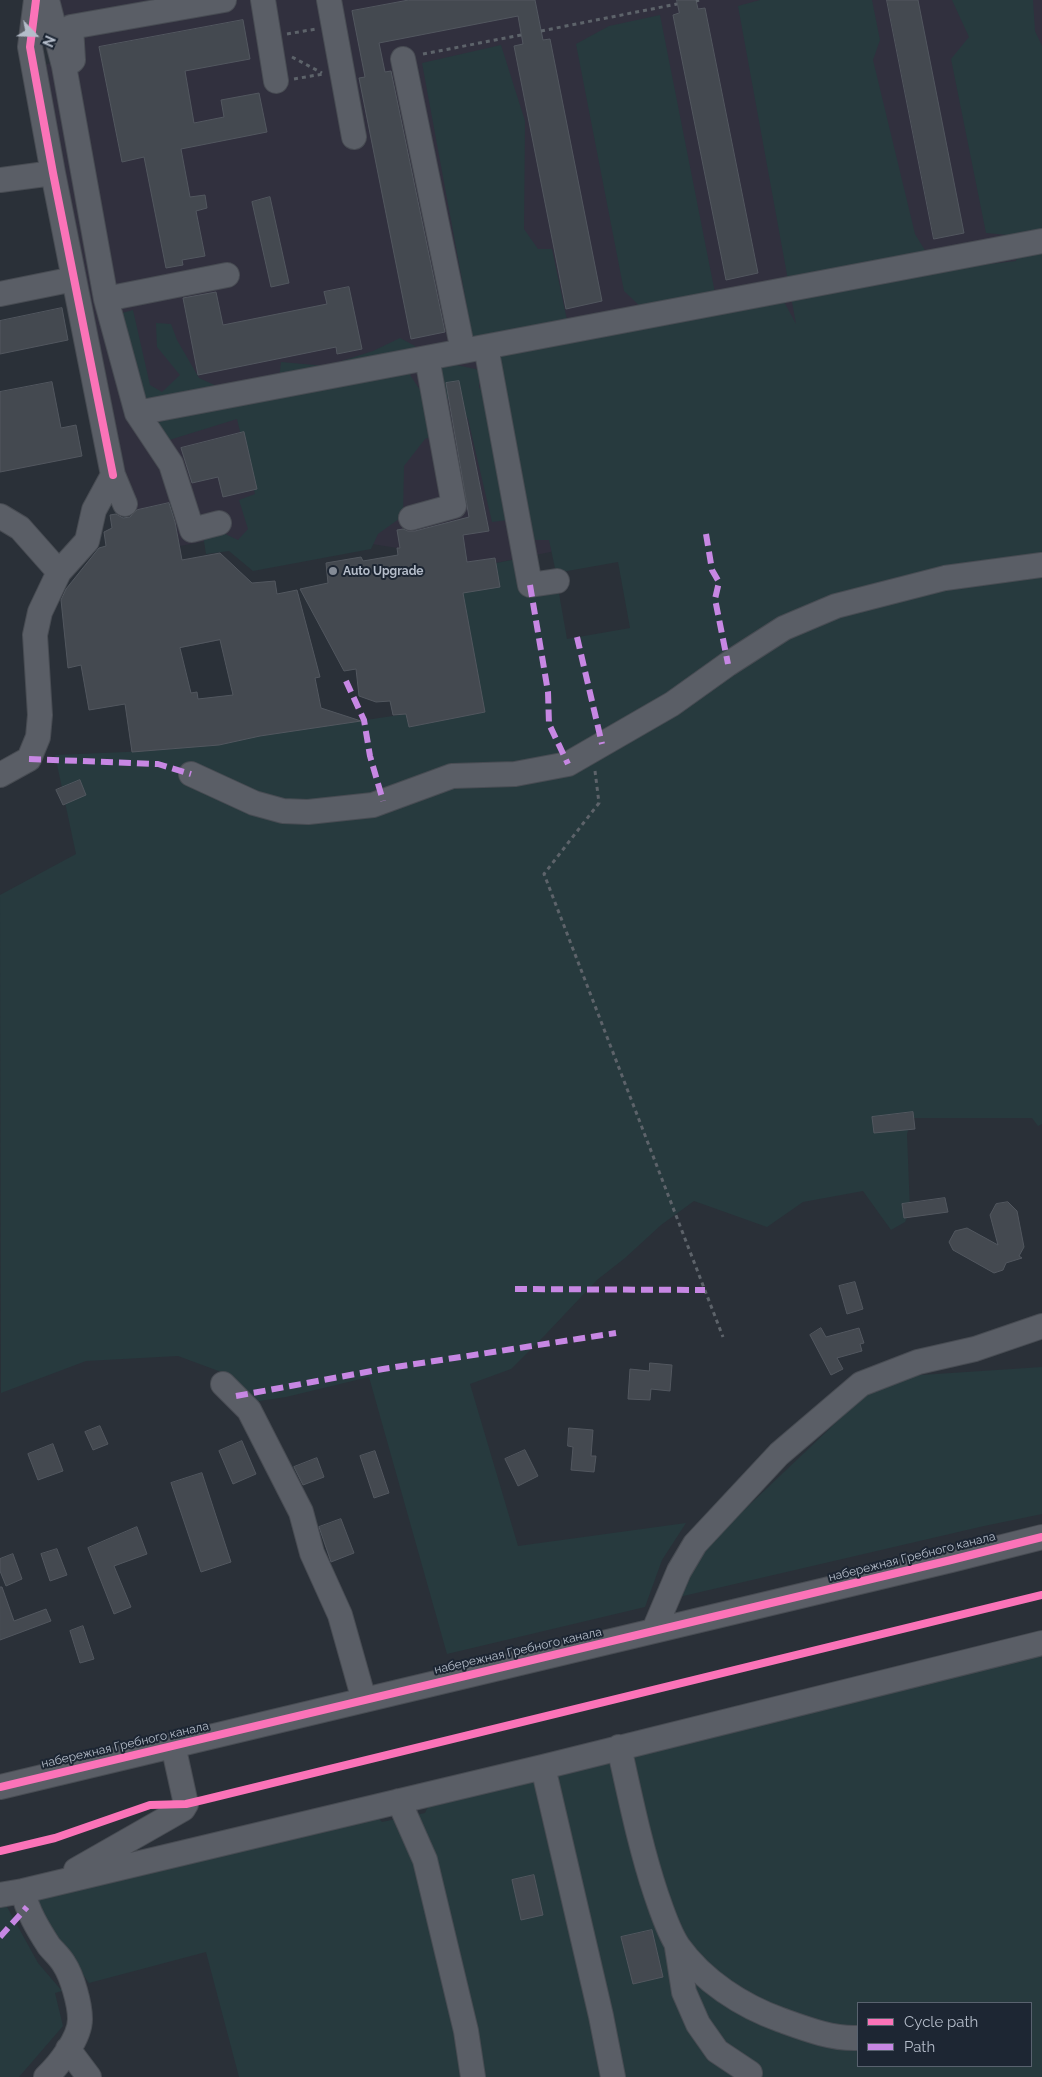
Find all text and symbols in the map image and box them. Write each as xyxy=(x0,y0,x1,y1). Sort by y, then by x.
north arrow xyxy=(10,10,60,60)
text: N xyxy=(39,33,58,49)
place label: Auto Upgrade xyxy=(343,564,424,578)
marker: Auto Upgrade xyxy=(327,565,339,577)
street label: набережная Гребного канала xyxy=(827,1529,997,1585)
street label: набережная Гребного канала xyxy=(433,1625,603,1677)
street label: набережная Гребного канала xyxy=(40,1719,210,1771)
legend xyxy=(857,2002,1032,2067)
text: Cycle path xyxy=(904,2013,978,2031)
text: Path xyxy=(904,2038,935,2056)

